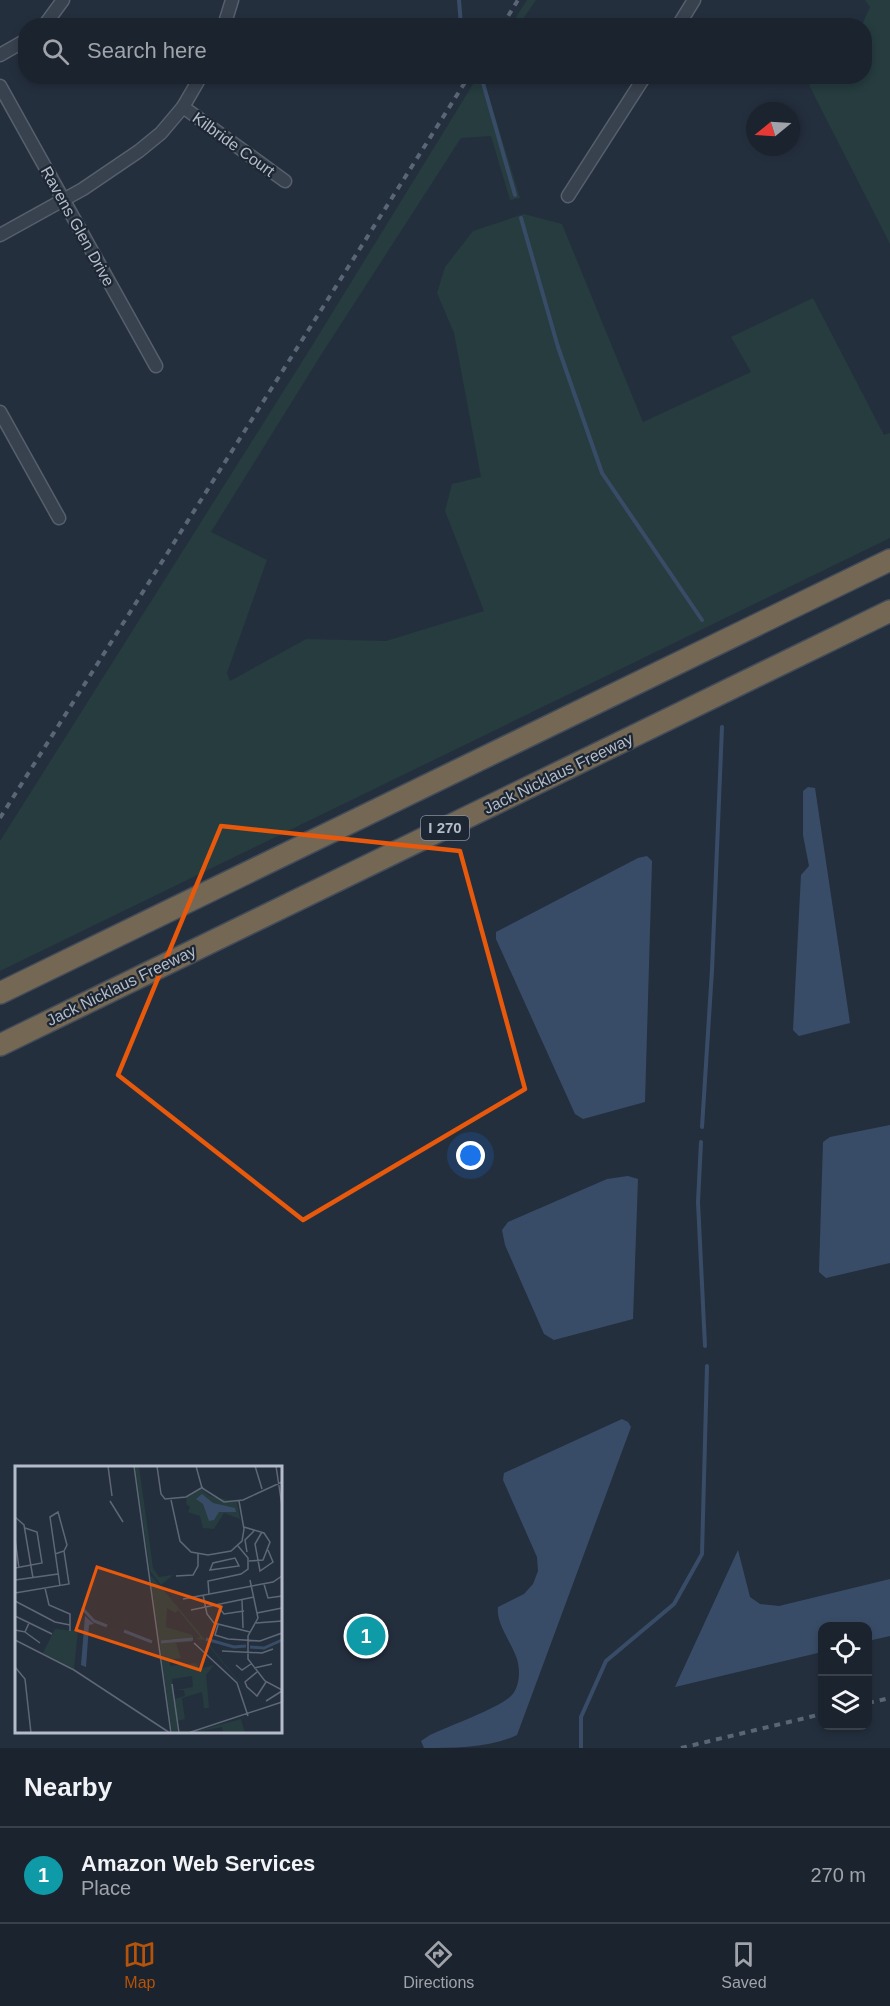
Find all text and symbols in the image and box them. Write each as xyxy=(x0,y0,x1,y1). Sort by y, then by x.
search box xyxy=(18,18,872,84)
icon: search xyxy=(39,35,72,68)
text: Search here xyxy=(87,38,207,63)
north arrow xyxy=(746,102,800,156)
street label: Kilbride Court xyxy=(189,109,278,180)
street label: Ravens Glen Drive xyxy=(38,163,118,289)
street label: Jack Nicklaus Freeway xyxy=(481,730,635,817)
road number: I 270 xyxy=(421,816,469,840)
street label: Jack Nicklaus Freeway xyxy=(44,942,198,1029)
your location xyxy=(456,1141,485,1170)
inset map xyxy=(15,1466,282,1733)
pin: 1 xyxy=(346,1614,386,1658)
map controls xyxy=(818,1622,872,1730)
button: locate xyxy=(818,1622,872,1676)
button: layers xyxy=(818,1676,872,1730)
text: Nearby xyxy=(24,1772,112,1802)
text: Amazon Web Services xyxy=(81,1851,315,1876)
text: 1 xyxy=(38,1864,49,1886)
text: 270 m xyxy=(810,1864,866,1886)
text: Place xyxy=(81,1877,131,1899)
tab: Map xyxy=(123,1938,156,1992)
tab: Directions xyxy=(403,1938,474,1992)
tab: Saved xyxy=(721,1938,767,1992)

